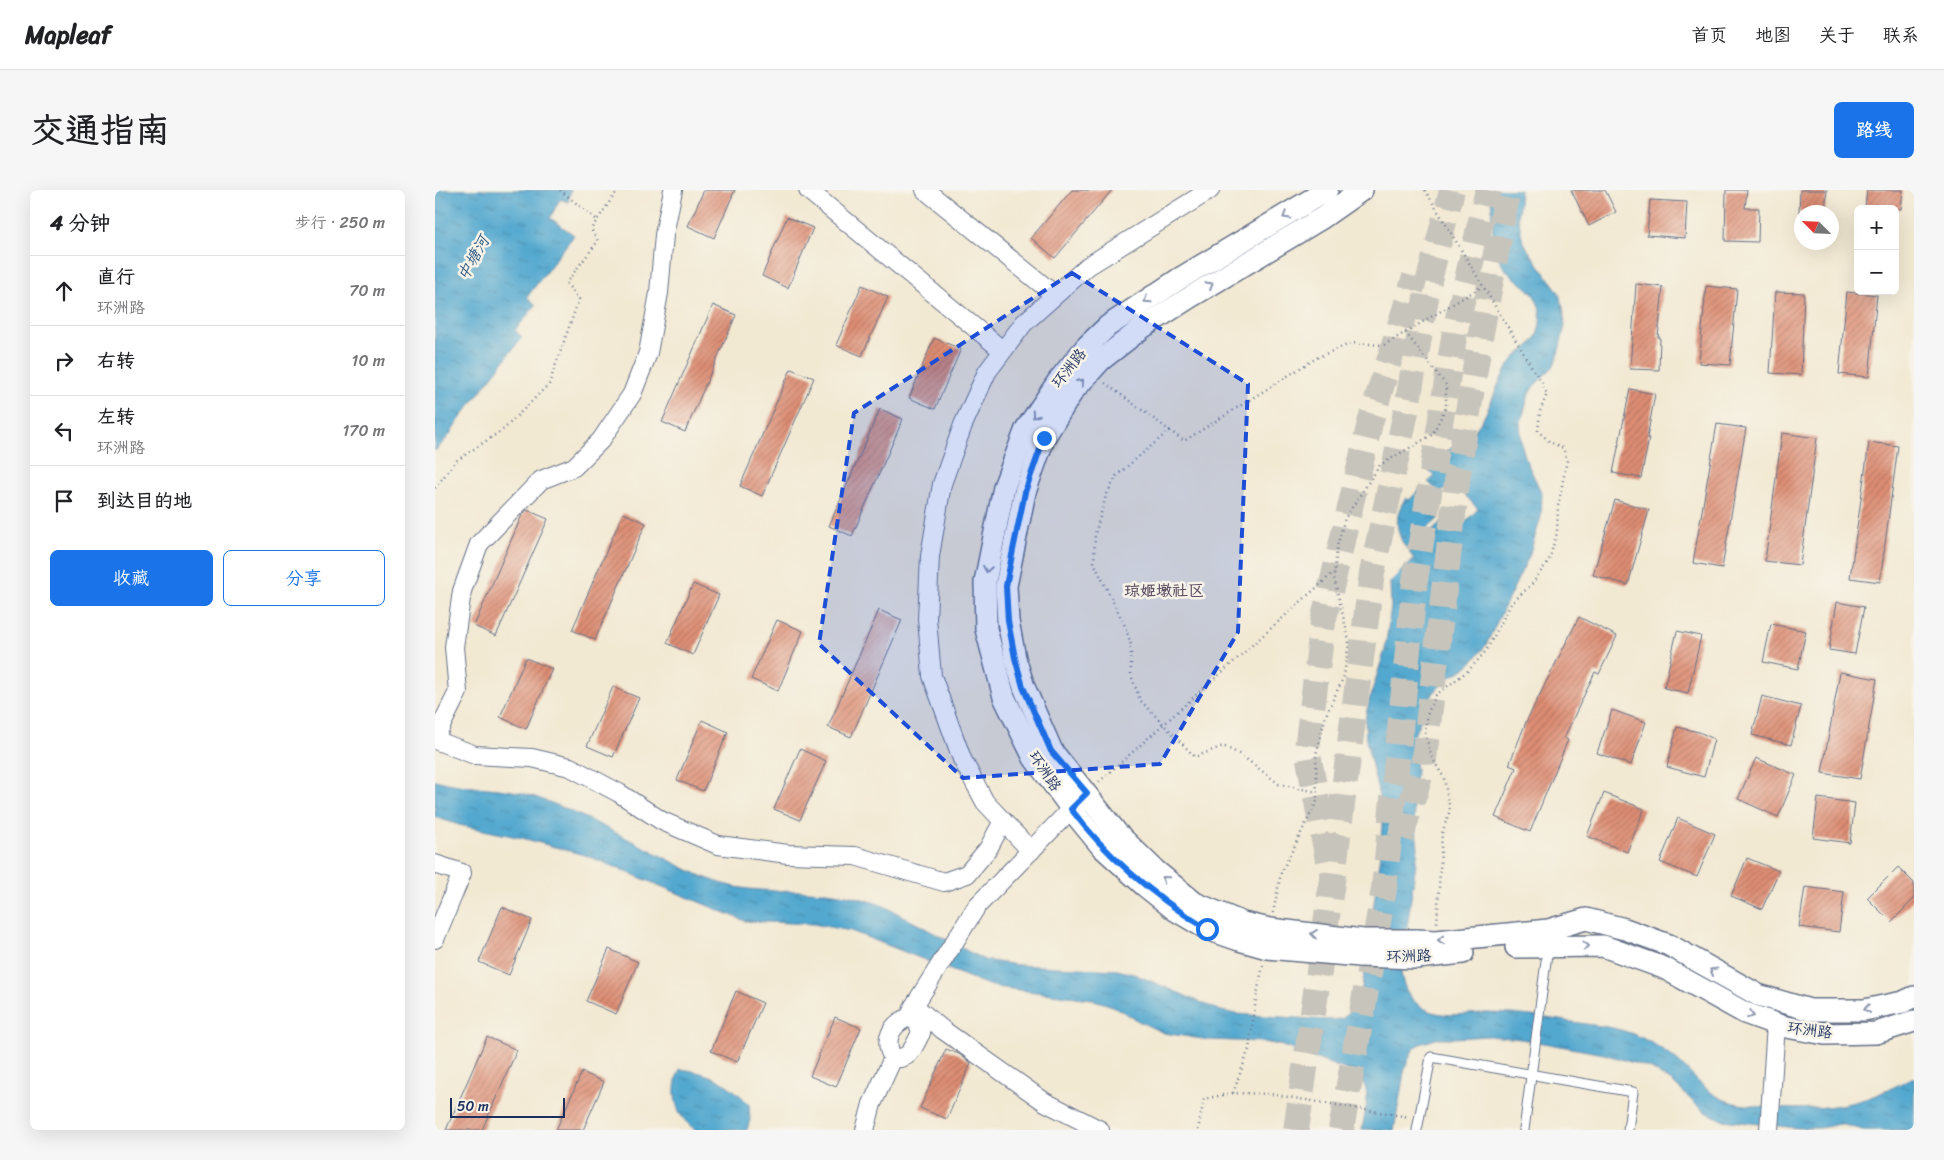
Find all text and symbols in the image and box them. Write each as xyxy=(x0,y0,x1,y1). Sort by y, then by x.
text: Mapleaf xyxy=(25,14,111,56)
text: 首页 xyxy=(1691,19,1727,51)
text: 地图 xyxy=(1755,19,1791,51)
text: 关于 xyxy=(1819,19,1855,51)
text: 联系 xyxy=(1883,19,1919,51)
text: 交通指南 xyxy=(30,99,170,161)
button: 路线 xyxy=(1834,102,1914,158)
text: 4 分钟 xyxy=(50,204,111,242)
north arrow xyxy=(1794,205,1839,250)
map controls xyxy=(1854,205,1899,295)
button: + xyxy=(1854,205,1899,250)
text: 步行 · 250 m xyxy=(295,208,385,237)
one-way arrow xyxy=(1282,209,1291,219)
water label: 中塘河 xyxy=(449,227,499,286)
button: − xyxy=(1854,250,1899,295)
text: 直行 xyxy=(97,260,135,293)
text: 70 m xyxy=(349,276,385,305)
icon: ahead xyxy=(50,277,78,305)
one-way arrow xyxy=(1205,281,1214,291)
text: 环洲路 xyxy=(97,293,145,322)
one-way arrow xyxy=(1143,294,1153,303)
street label: 环洲路 xyxy=(1045,342,1093,394)
text: 右转 xyxy=(97,344,135,377)
text: 10 m xyxy=(352,346,385,375)
icon: right xyxy=(50,347,78,375)
one-way arrow xyxy=(1075,379,1084,388)
text: 左转 xyxy=(97,400,135,433)
one-way arrow xyxy=(1032,409,1041,419)
text: 170 m xyxy=(342,416,385,445)
icon: left xyxy=(50,417,78,445)
route end xyxy=(1033,427,1056,450)
text: 环洲路 xyxy=(97,433,145,462)
text: 到达目的地 xyxy=(97,484,192,517)
icon: arrive xyxy=(50,487,78,515)
button: 收藏 xyxy=(50,550,213,606)
button: 分享 xyxy=(223,550,385,606)
one-way arrow xyxy=(983,565,993,573)
district label: 琼姬墩社区 xyxy=(1124,576,1204,605)
street label: 环洲路 xyxy=(1022,745,1068,797)
one-way arrow xyxy=(1162,876,1171,885)
route start xyxy=(1196,918,1219,941)
one-way arrow xyxy=(1310,929,1318,940)
one-way arrow xyxy=(1437,935,1445,946)
one-way arrow xyxy=(1583,941,1591,951)
street label: 环洲路 xyxy=(1386,943,1432,969)
one-way arrow xyxy=(1709,967,1718,977)
one-way arrow xyxy=(1863,1003,1871,1014)
one-way arrow xyxy=(1746,1009,1754,1019)
street label: 环洲路 xyxy=(1786,1014,1834,1046)
text: 50 m xyxy=(457,1094,489,1119)
scale bar xyxy=(450,1095,565,1118)

